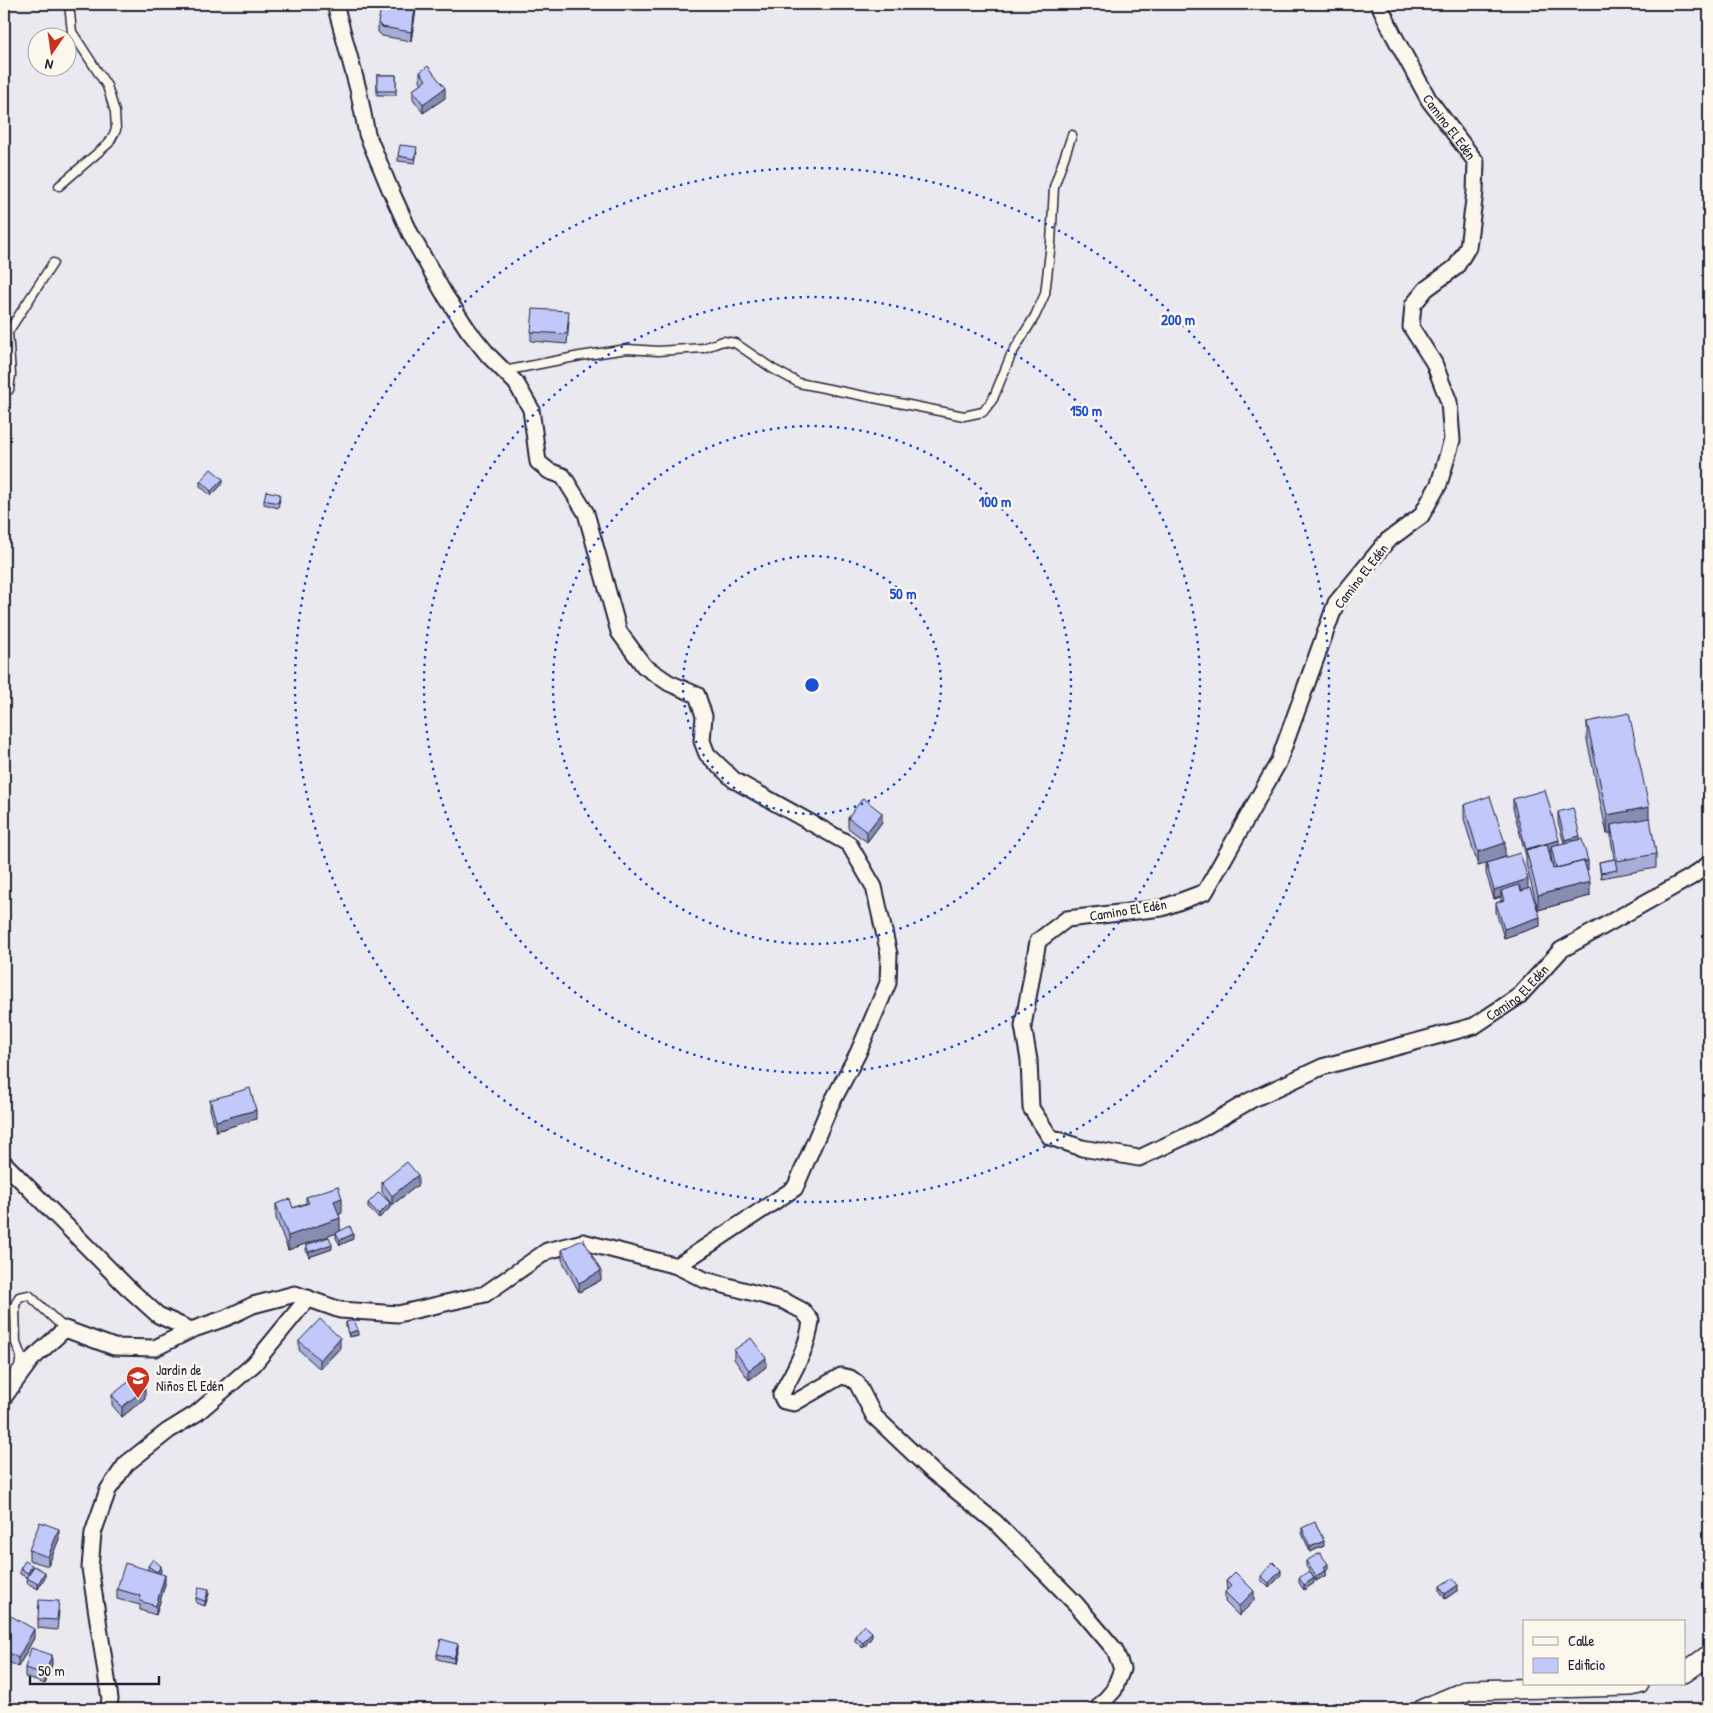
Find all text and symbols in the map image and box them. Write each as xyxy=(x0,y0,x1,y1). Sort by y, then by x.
north arrow xyxy=(28,28,78,78)
text: N xyxy=(43,55,55,75)
street label: Camino El Edén xyxy=(1419,91,1481,163)
text: 200 m xyxy=(1161,309,1195,330)
text: 150 m xyxy=(1070,400,1102,421)
text: 100 m xyxy=(979,491,1011,512)
street label: Camino El Edén xyxy=(1329,539,1392,612)
text: 50 m xyxy=(890,583,916,604)
centre of rings xyxy=(803,676,821,694)
street label: Camino El Edén xyxy=(1088,894,1168,925)
street label: Camino El Edén xyxy=(1482,960,1552,1025)
place label: Jardin de Niños El Edén xyxy=(156,1360,224,1395)
school or university icon: Jardin de Niños El Edén xyxy=(125,1365,151,1399)
legend xyxy=(1523,1620,1686,1686)
text: Calle xyxy=(1568,1630,1595,1651)
scale bar xyxy=(30,1653,159,1685)
text: Edificio xyxy=(1568,1654,1605,1675)
text: 50 m xyxy=(38,1660,65,1681)

